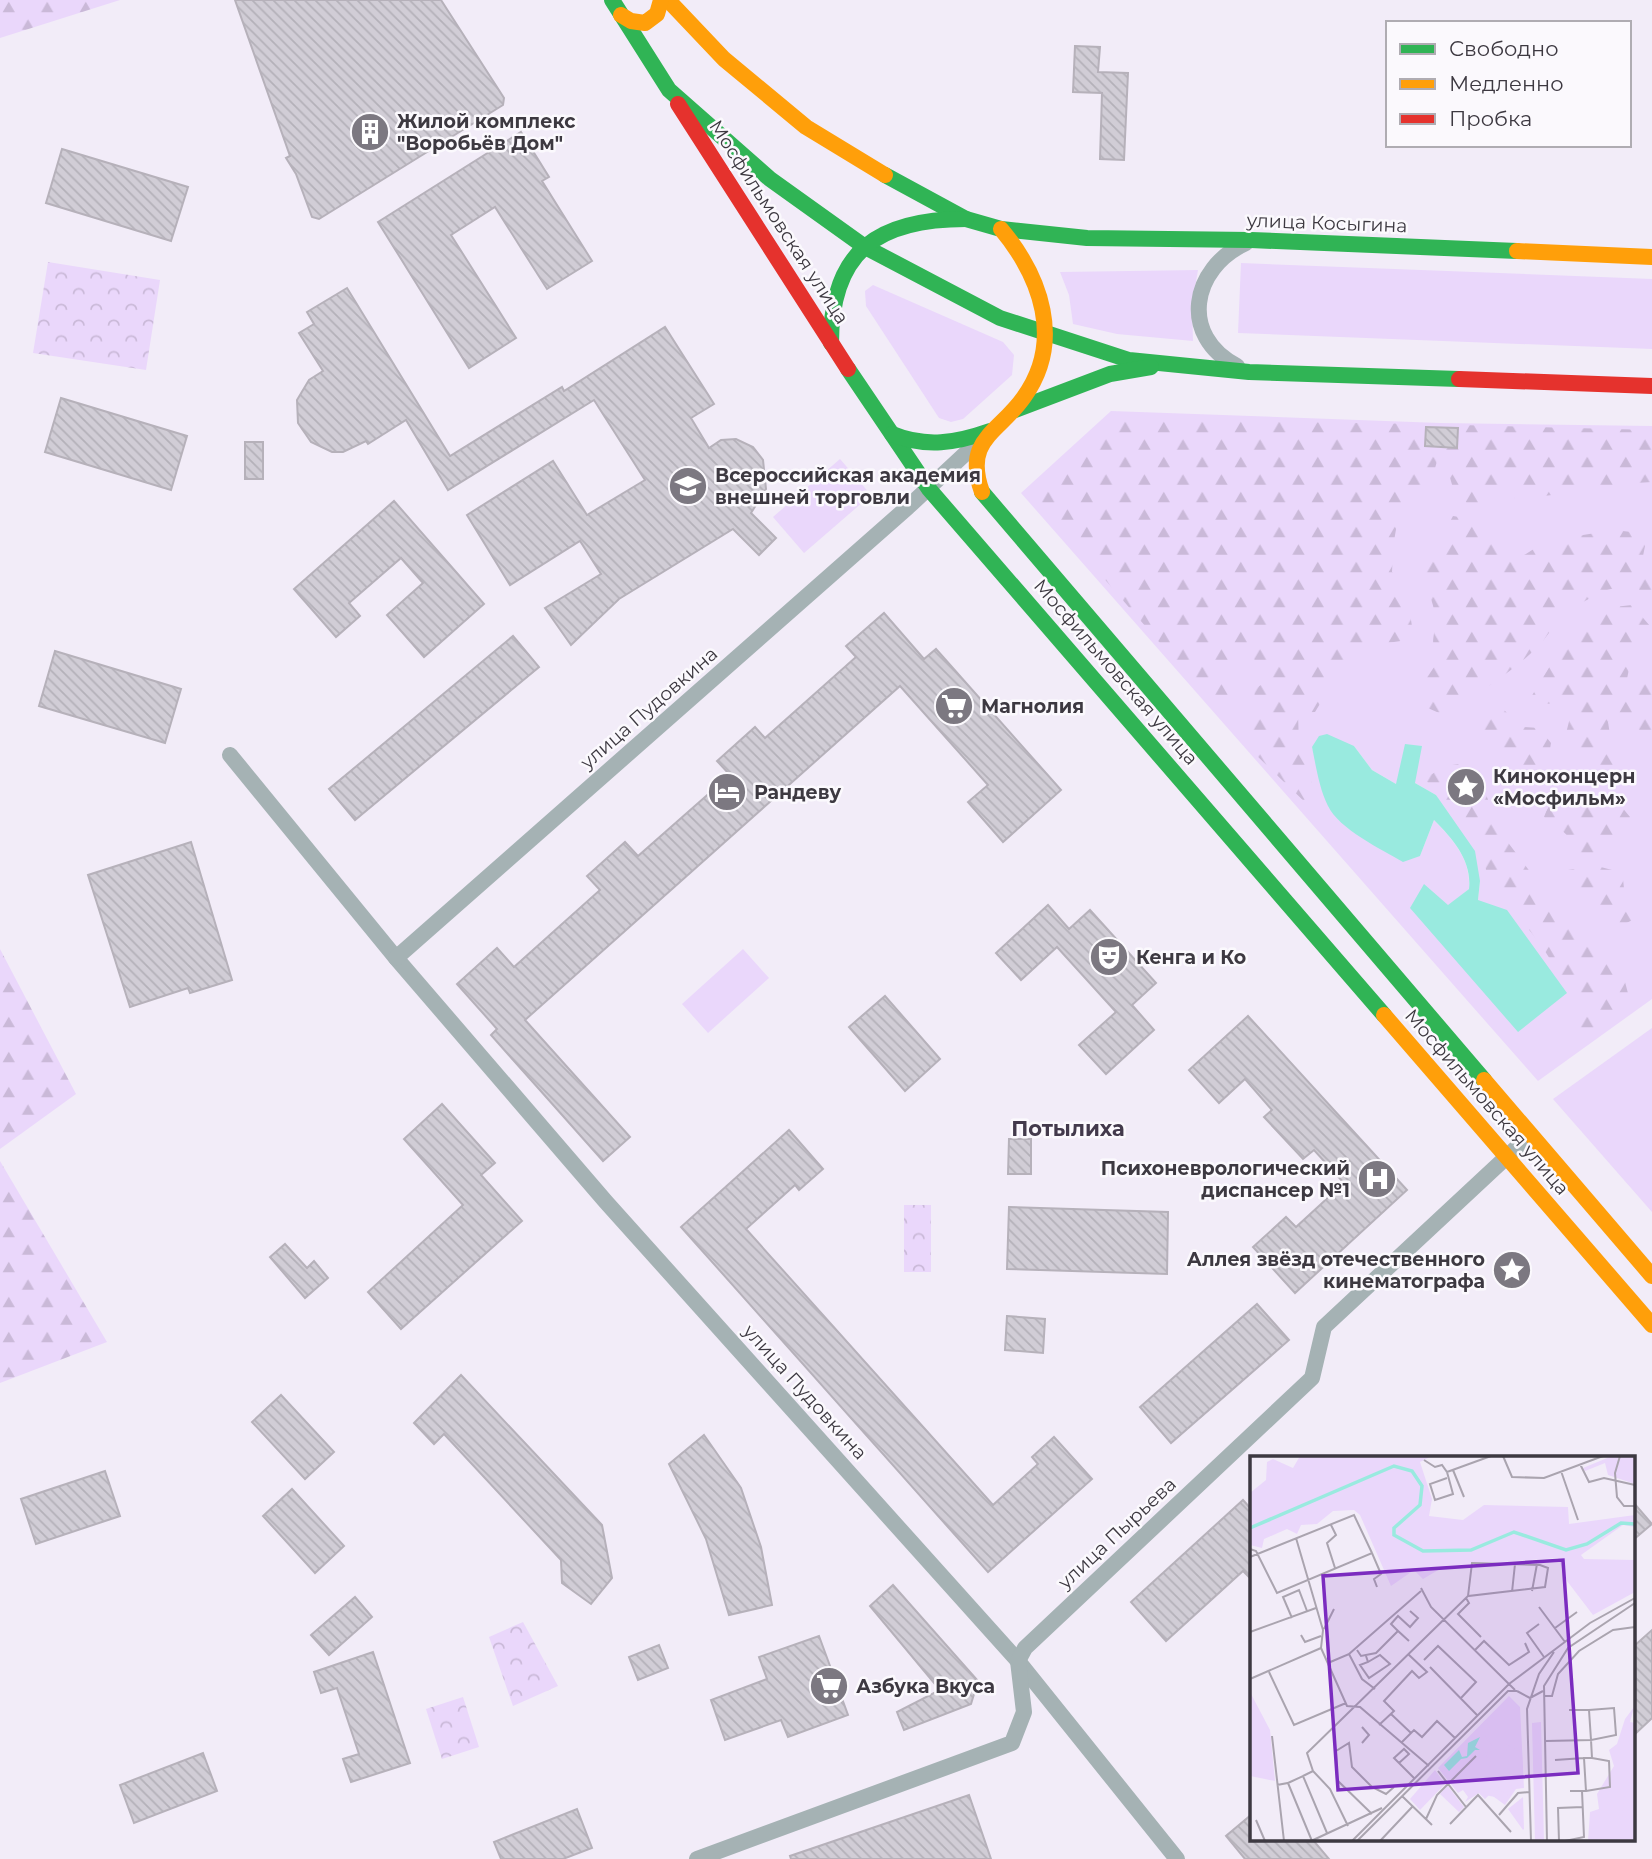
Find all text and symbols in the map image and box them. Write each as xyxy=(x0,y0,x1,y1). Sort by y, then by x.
legend xyxy=(1386,21,1631,147)
text: Свободно xyxy=(1449,36,1559,61)
text: Медленно xyxy=(1449,71,1564,96)
text: Пробка xyxy=(1449,106,1532,131)
place label: Жилой комплекс "Воробьёв Дом" xyxy=(397,110,576,155)
building icon: Жилой комплекс "Воробьёв Дом" xyxy=(349,111,391,153)
street label: Мосфильмовская улица xyxy=(704,116,854,328)
street label: улица Косыгина xyxy=(1245,209,1408,237)
place label: Всероссийская академия внешней торговли xyxy=(715,464,981,509)
school or university icon: Всероссийская академия внешней торговли xyxy=(667,465,709,507)
street label: Мосфильмовская улица xyxy=(1029,574,1203,770)
street label: улица Пудовкина xyxy=(575,642,722,774)
supermarket icon: Магнолия xyxy=(933,685,975,727)
place label: Магнолия xyxy=(981,695,1084,718)
place label: Киноконцерн «Мосфильм» xyxy=(1493,765,1635,810)
place icon: Киноконцерн «Мосфильм» xyxy=(1445,766,1487,808)
hotel icon: Рандеву xyxy=(706,771,748,813)
place label: Рандеву xyxy=(754,781,841,804)
theatre icon: Кенга и Ко xyxy=(1088,936,1130,978)
place label: Кенга и Ко xyxy=(1136,946,1246,969)
street label: Мосфильмовская улица xyxy=(1400,1004,1574,1200)
district label: Потылиха xyxy=(1011,1116,1125,1141)
place label: Психоневрологический диспансер №1 xyxy=(1101,1157,1350,1202)
hospital icon: Психоневрологический диспансер №1 xyxy=(1356,1158,1398,1200)
place label: Аллея звёзд отечественного кинематографа xyxy=(1187,1248,1485,1293)
place icon: Аллея звёзд отечественного кинематографа xyxy=(1491,1249,1533,1291)
street label: улица Пудовкина xyxy=(738,1319,872,1464)
inset map xyxy=(1250,1456,1634,1842)
street label: улица Пырьева xyxy=(1052,1472,1181,1594)
supermarket icon: Азбука Вкуса xyxy=(808,1665,850,1707)
place label: Азбука Вкуса xyxy=(856,1675,995,1698)

